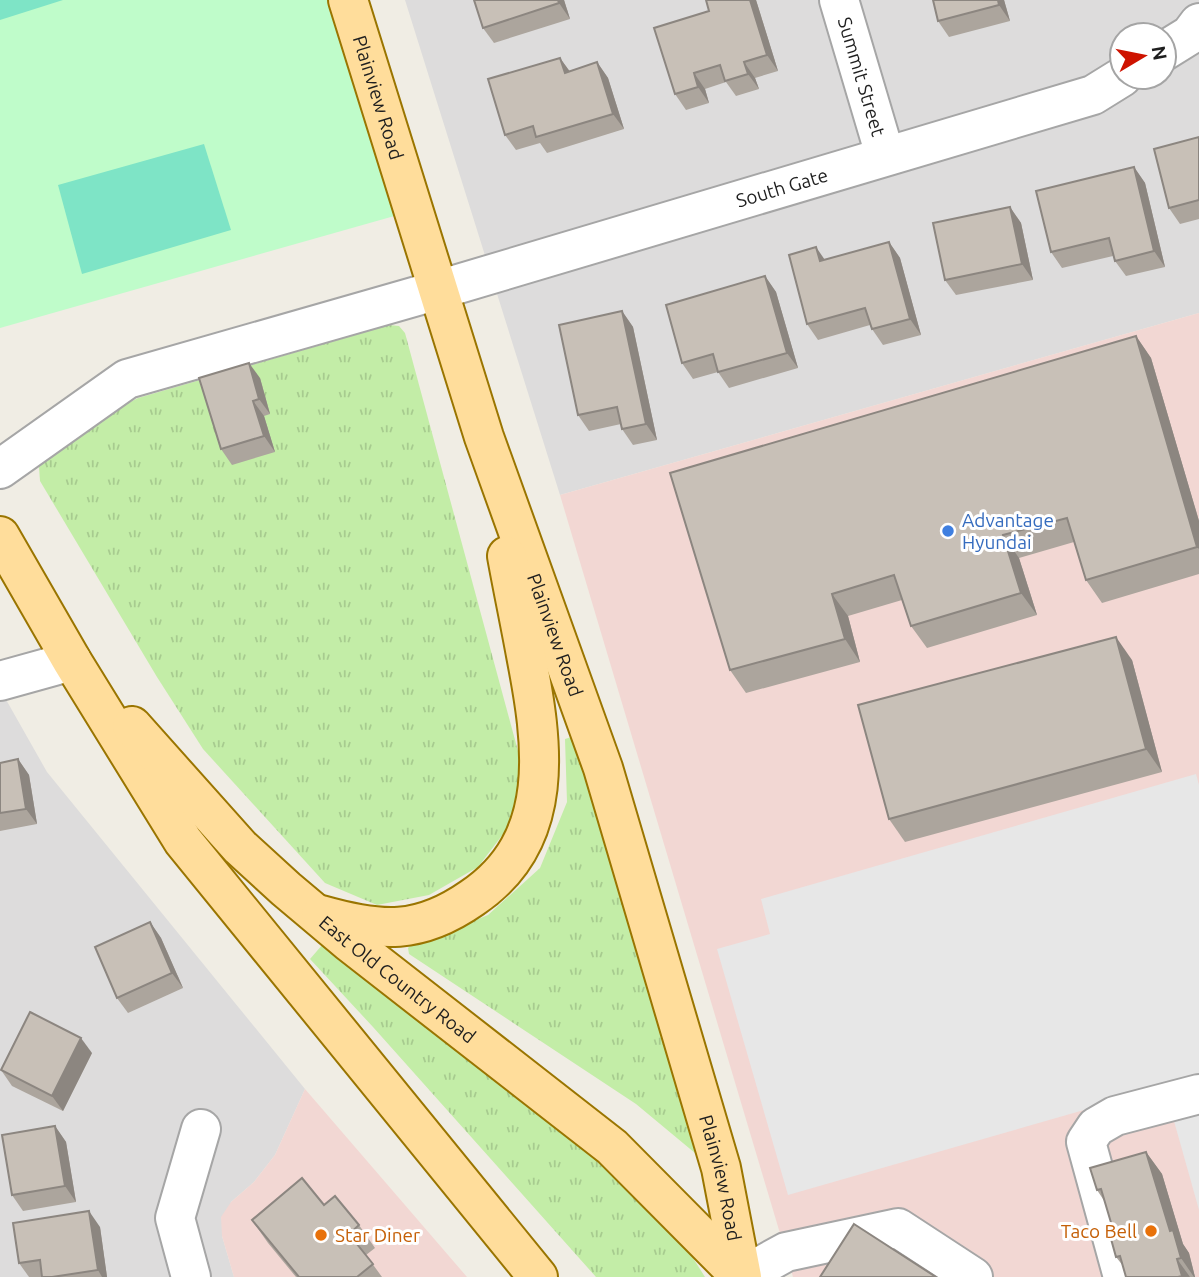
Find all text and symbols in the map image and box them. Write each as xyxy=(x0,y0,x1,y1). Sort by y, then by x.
street label: Summit Street xyxy=(834,15,890,139)
north arrow xyxy=(1108,21,1178,91)
street label: Plainview Road xyxy=(349,33,408,162)
text: N xyxy=(1148,44,1172,62)
street label: South Gate xyxy=(733,164,831,212)
place label: Advantage Hyundai xyxy=(962,509,1054,553)
marker: Advantage Hyundai xyxy=(940,523,956,539)
street label: Plainview Road xyxy=(523,571,587,699)
street label: East Old Country Road xyxy=(315,911,480,1048)
street label: Plainview Road xyxy=(695,1112,746,1243)
place label: Taco Bell xyxy=(1061,1220,1137,1242)
marker: Taco Bell xyxy=(1143,1223,1159,1239)
place label: Star Diner xyxy=(335,1224,420,1246)
marker: Star Diner xyxy=(313,1227,329,1243)

